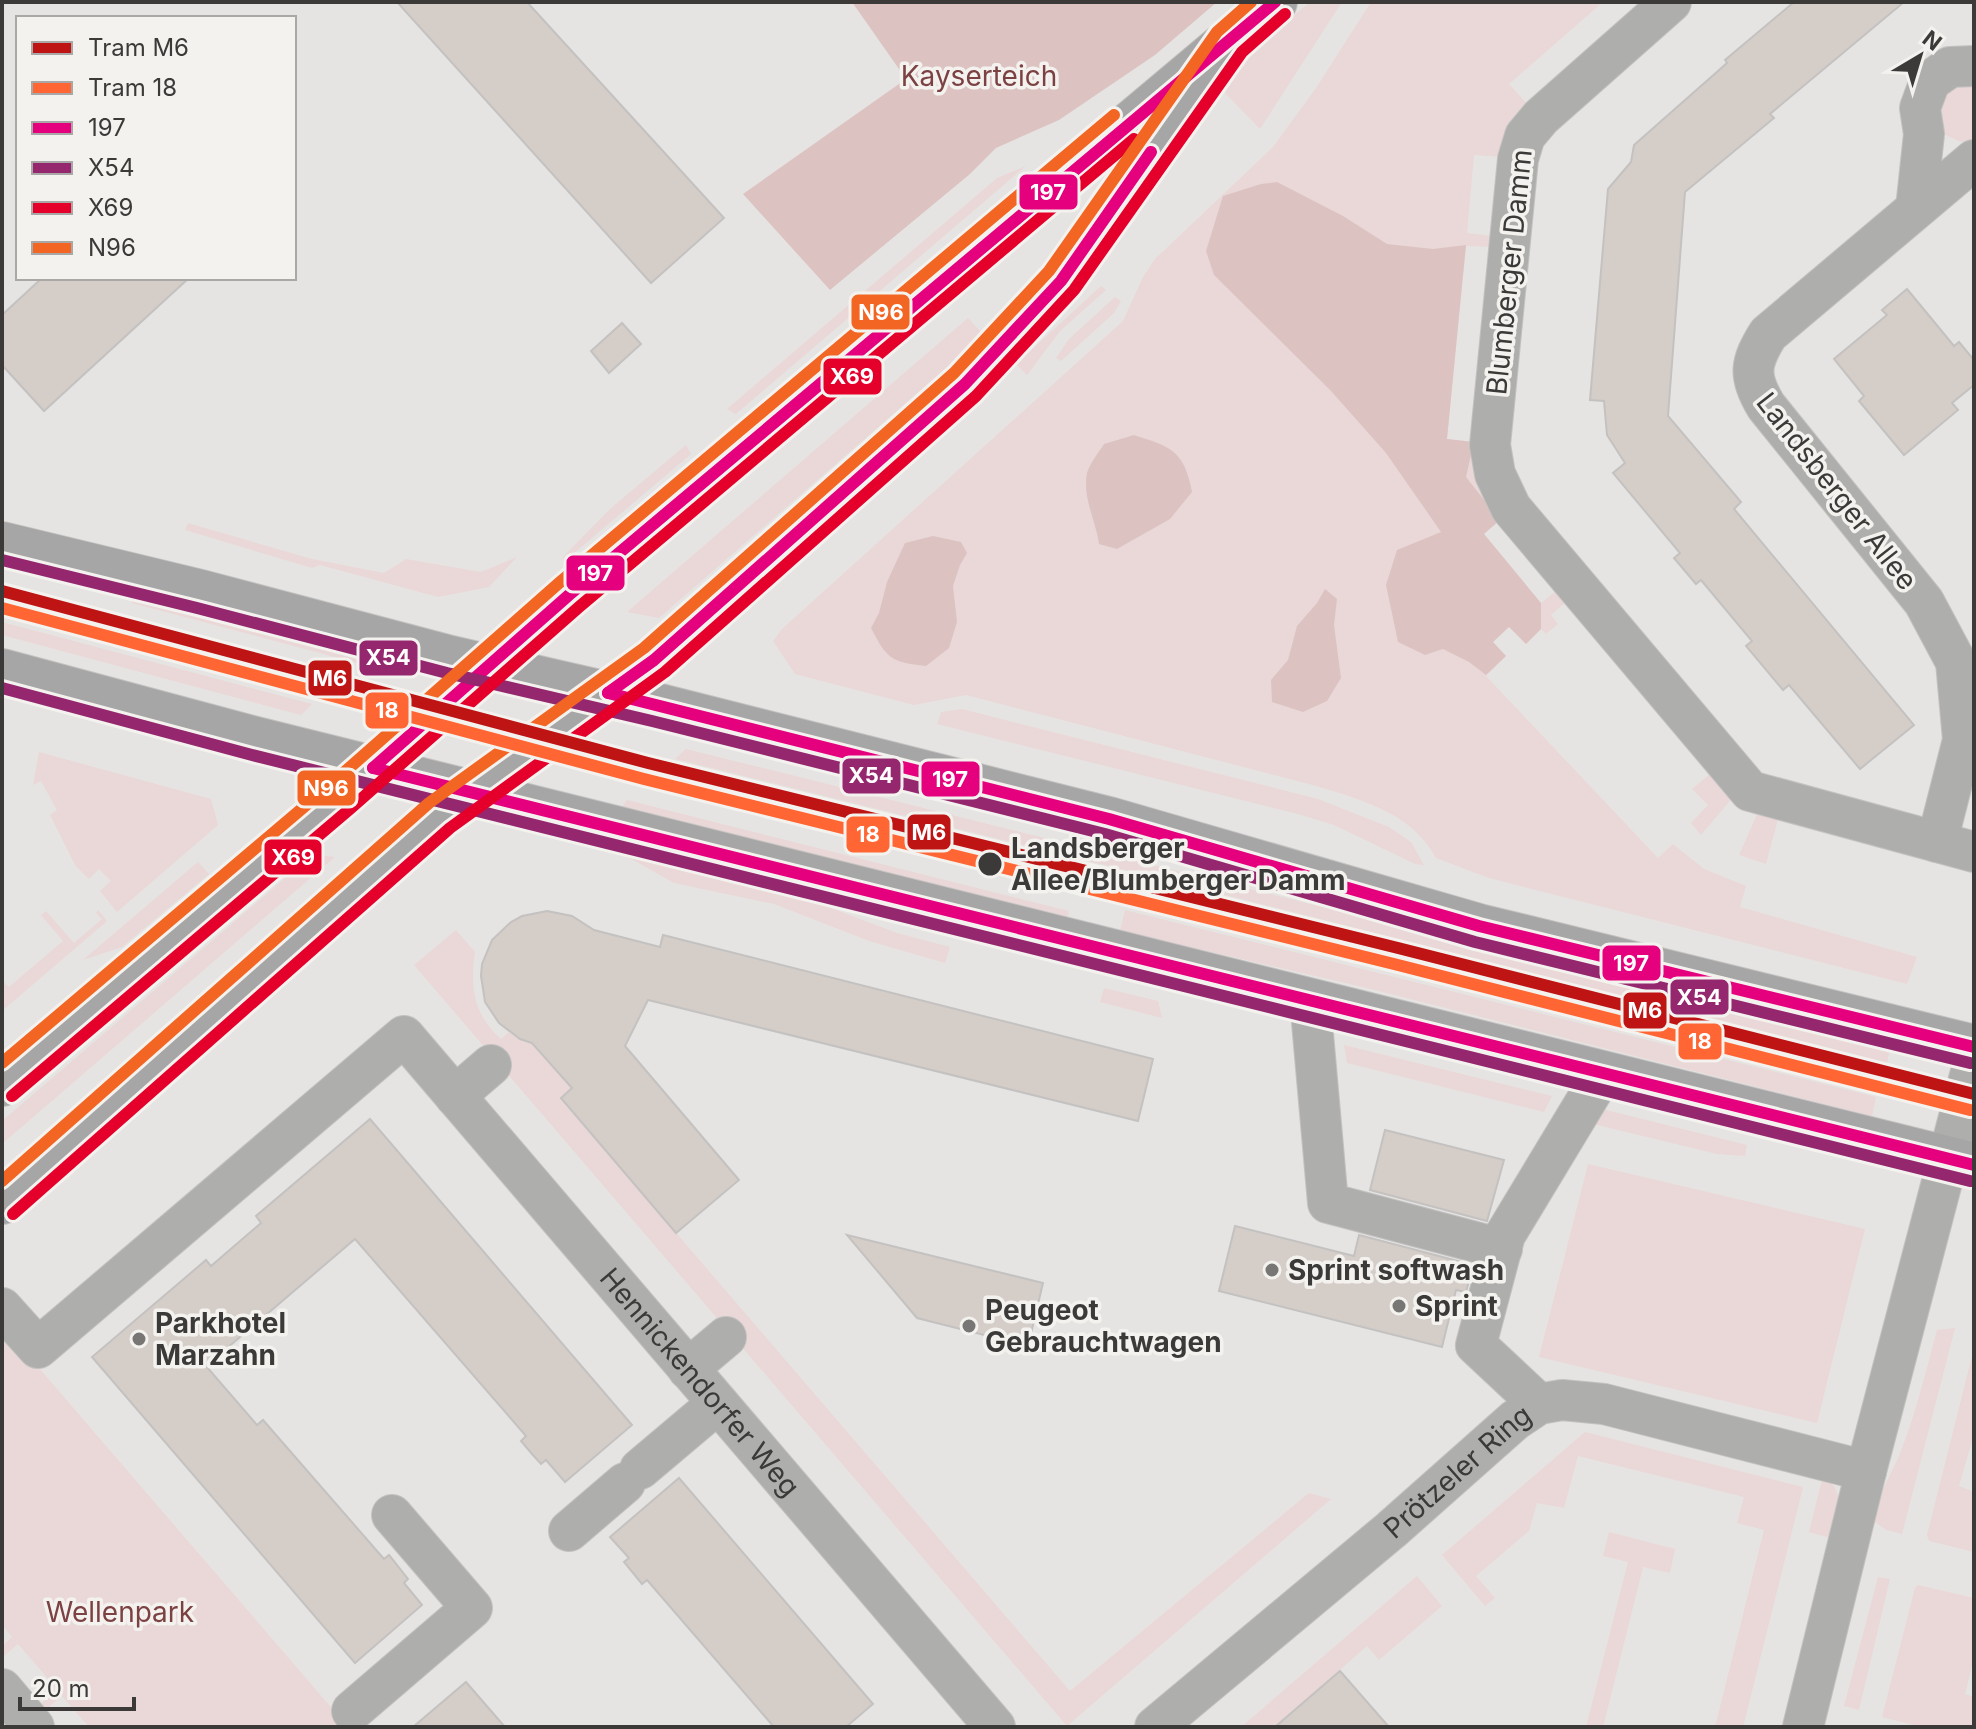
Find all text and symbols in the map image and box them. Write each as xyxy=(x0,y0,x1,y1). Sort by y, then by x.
legend xyxy=(16,16,296,280)
north arrow xyxy=(1880,16,1960,96)
text: N xyxy=(1918,25,1947,56)
text: Tram M6 xyxy=(88,33,189,62)
park label: Kayserteich xyxy=(901,59,1057,93)
text: Tram 18 xyxy=(88,73,177,102)
text: 197 xyxy=(88,113,126,142)
street label: Blumberger Damm xyxy=(1479,148,1539,396)
text: X54 xyxy=(88,153,134,182)
line badge: 197 xyxy=(1018,173,1079,211)
text: 197 xyxy=(1030,179,1066,205)
text: X69 xyxy=(88,193,133,222)
text: N96 xyxy=(88,233,136,262)
line badge: N96 xyxy=(850,293,911,331)
text: N96 xyxy=(858,299,904,325)
line badge: X69 xyxy=(822,357,883,396)
text: X69 xyxy=(830,363,874,389)
street label: Landsberger Allee xyxy=(1749,386,1925,596)
line badge: 197 xyxy=(565,554,626,592)
text: 197 xyxy=(577,560,613,586)
line badge: X54 xyxy=(358,639,419,677)
text: X54 xyxy=(365,644,411,670)
line badge: M6 xyxy=(307,659,353,697)
text: M6 xyxy=(313,665,347,691)
line badge: 18 xyxy=(364,691,410,730)
text: 18 xyxy=(375,697,399,723)
line badge: X54 xyxy=(841,757,902,795)
line badge: 197 xyxy=(920,760,981,798)
text: X54 xyxy=(848,762,894,788)
text: 197 xyxy=(932,766,968,792)
line badge: N96 xyxy=(296,769,357,807)
text: N96 xyxy=(303,775,349,801)
line badge: M6 xyxy=(906,813,952,851)
line badge: 18 xyxy=(845,815,891,854)
text: M6 xyxy=(912,819,946,845)
text: 18 xyxy=(856,821,880,847)
place label: Landsberger Allee/Blumberger Damm xyxy=(1011,831,1345,897)
line badge: X69 xyxy=(263,838,323,876)
text: X69 xyxy=(271,844,315,870)
marker: Landsberger Allee/Blumberger Damm xyxy=(976,850,1004,878)
line badge: 197 xyxy=(1601,944,1662,982)
text: 197 xyxy=(1613,950,1649,976)
line badge: X54 xyxy=(1669,978,1730,1016)
text: X54 xyxy=(1676,984,1722,1010)
line badge: M6 xyxy=(1622,991,1668,1030)
text: M6 xyxy=(1628,997,1662,1023)
line badge: 18 xyxy=(1677,1022,1723,1061)
text: 18 xyxy=(1688,1028,1712,1054)
place label: Sprint softwash xyxy=(1288,1253,1504,1287)
street label: Hennickendorfer Weg xyxy=(593,1261,807,1503)
marker: Sprint softwash xyxy=(1263,1261,1281,1279)
place label: Sprint xyxy=(1415,1289,1498,1323)
place label: Peugeot Gebrauchtwagen xyxy=(985,1293,1222,1359)
marker: Sprint xyxy=(1390,1297,1408,1315)
place label: Parkhotel Marzahn xyxy=(155,1306,286,1372)
marker: Peugeot Gebrauchtwagen xyxy=(960,1317,978,1335)
marker: Parkhotel Marzahn xyxy=(130,1330,148,1348)
street label: Prötzeler Ring xyxy=(1377,1397,1537,1545)
park label: Wellenpark xyxy=(46,1595,194,1629)
scale bar xyxy=(20,1661,134,1711)
text: 20 m xyxy=(32,1674,90,1703)

